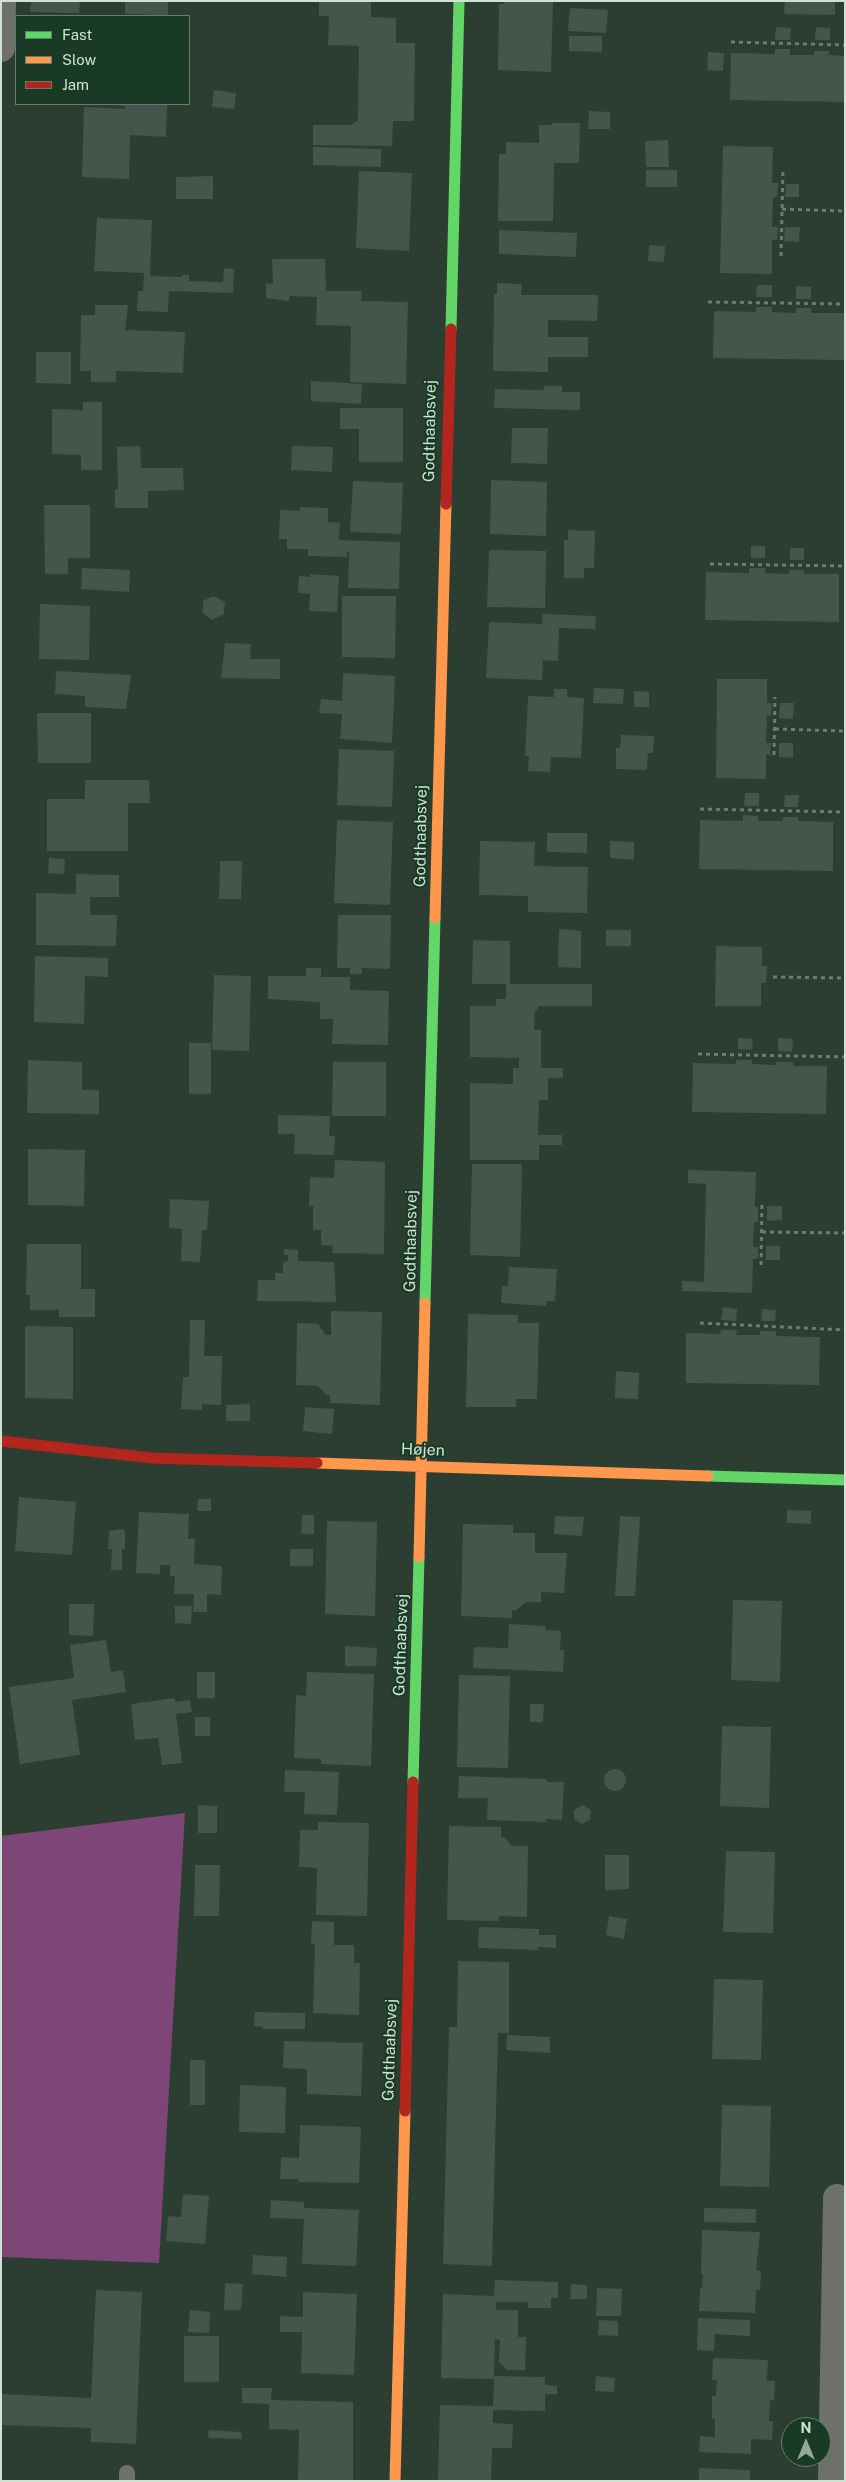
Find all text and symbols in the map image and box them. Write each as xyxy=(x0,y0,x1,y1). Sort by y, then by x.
legend xyxy=(15,15,190,105)
text: Fast xyxy=(62,26,92,43)
text: Slow xyxy=(62,51,96,68)
text: Jam xyxy=(62,76,89,93)
street label: Godthaabsvej xyxy=(420,380,440,482)
street label: Godthaabsvej xyxy=(411,785,431,887)
street label: Godthaabsvej xyxy=(401,1190,421,1292)
street label: Højen xyxy=(401,1440,445,1460)
street label: Godthaabsvej xyxy=(390,1594,412,1696)
street label: Godthaabsvej xyxy=(379,1999,401,2101)
north arrow xyxy=(781,2417,831,2467)
text: N xyxy=(801,2420,811,2436)

